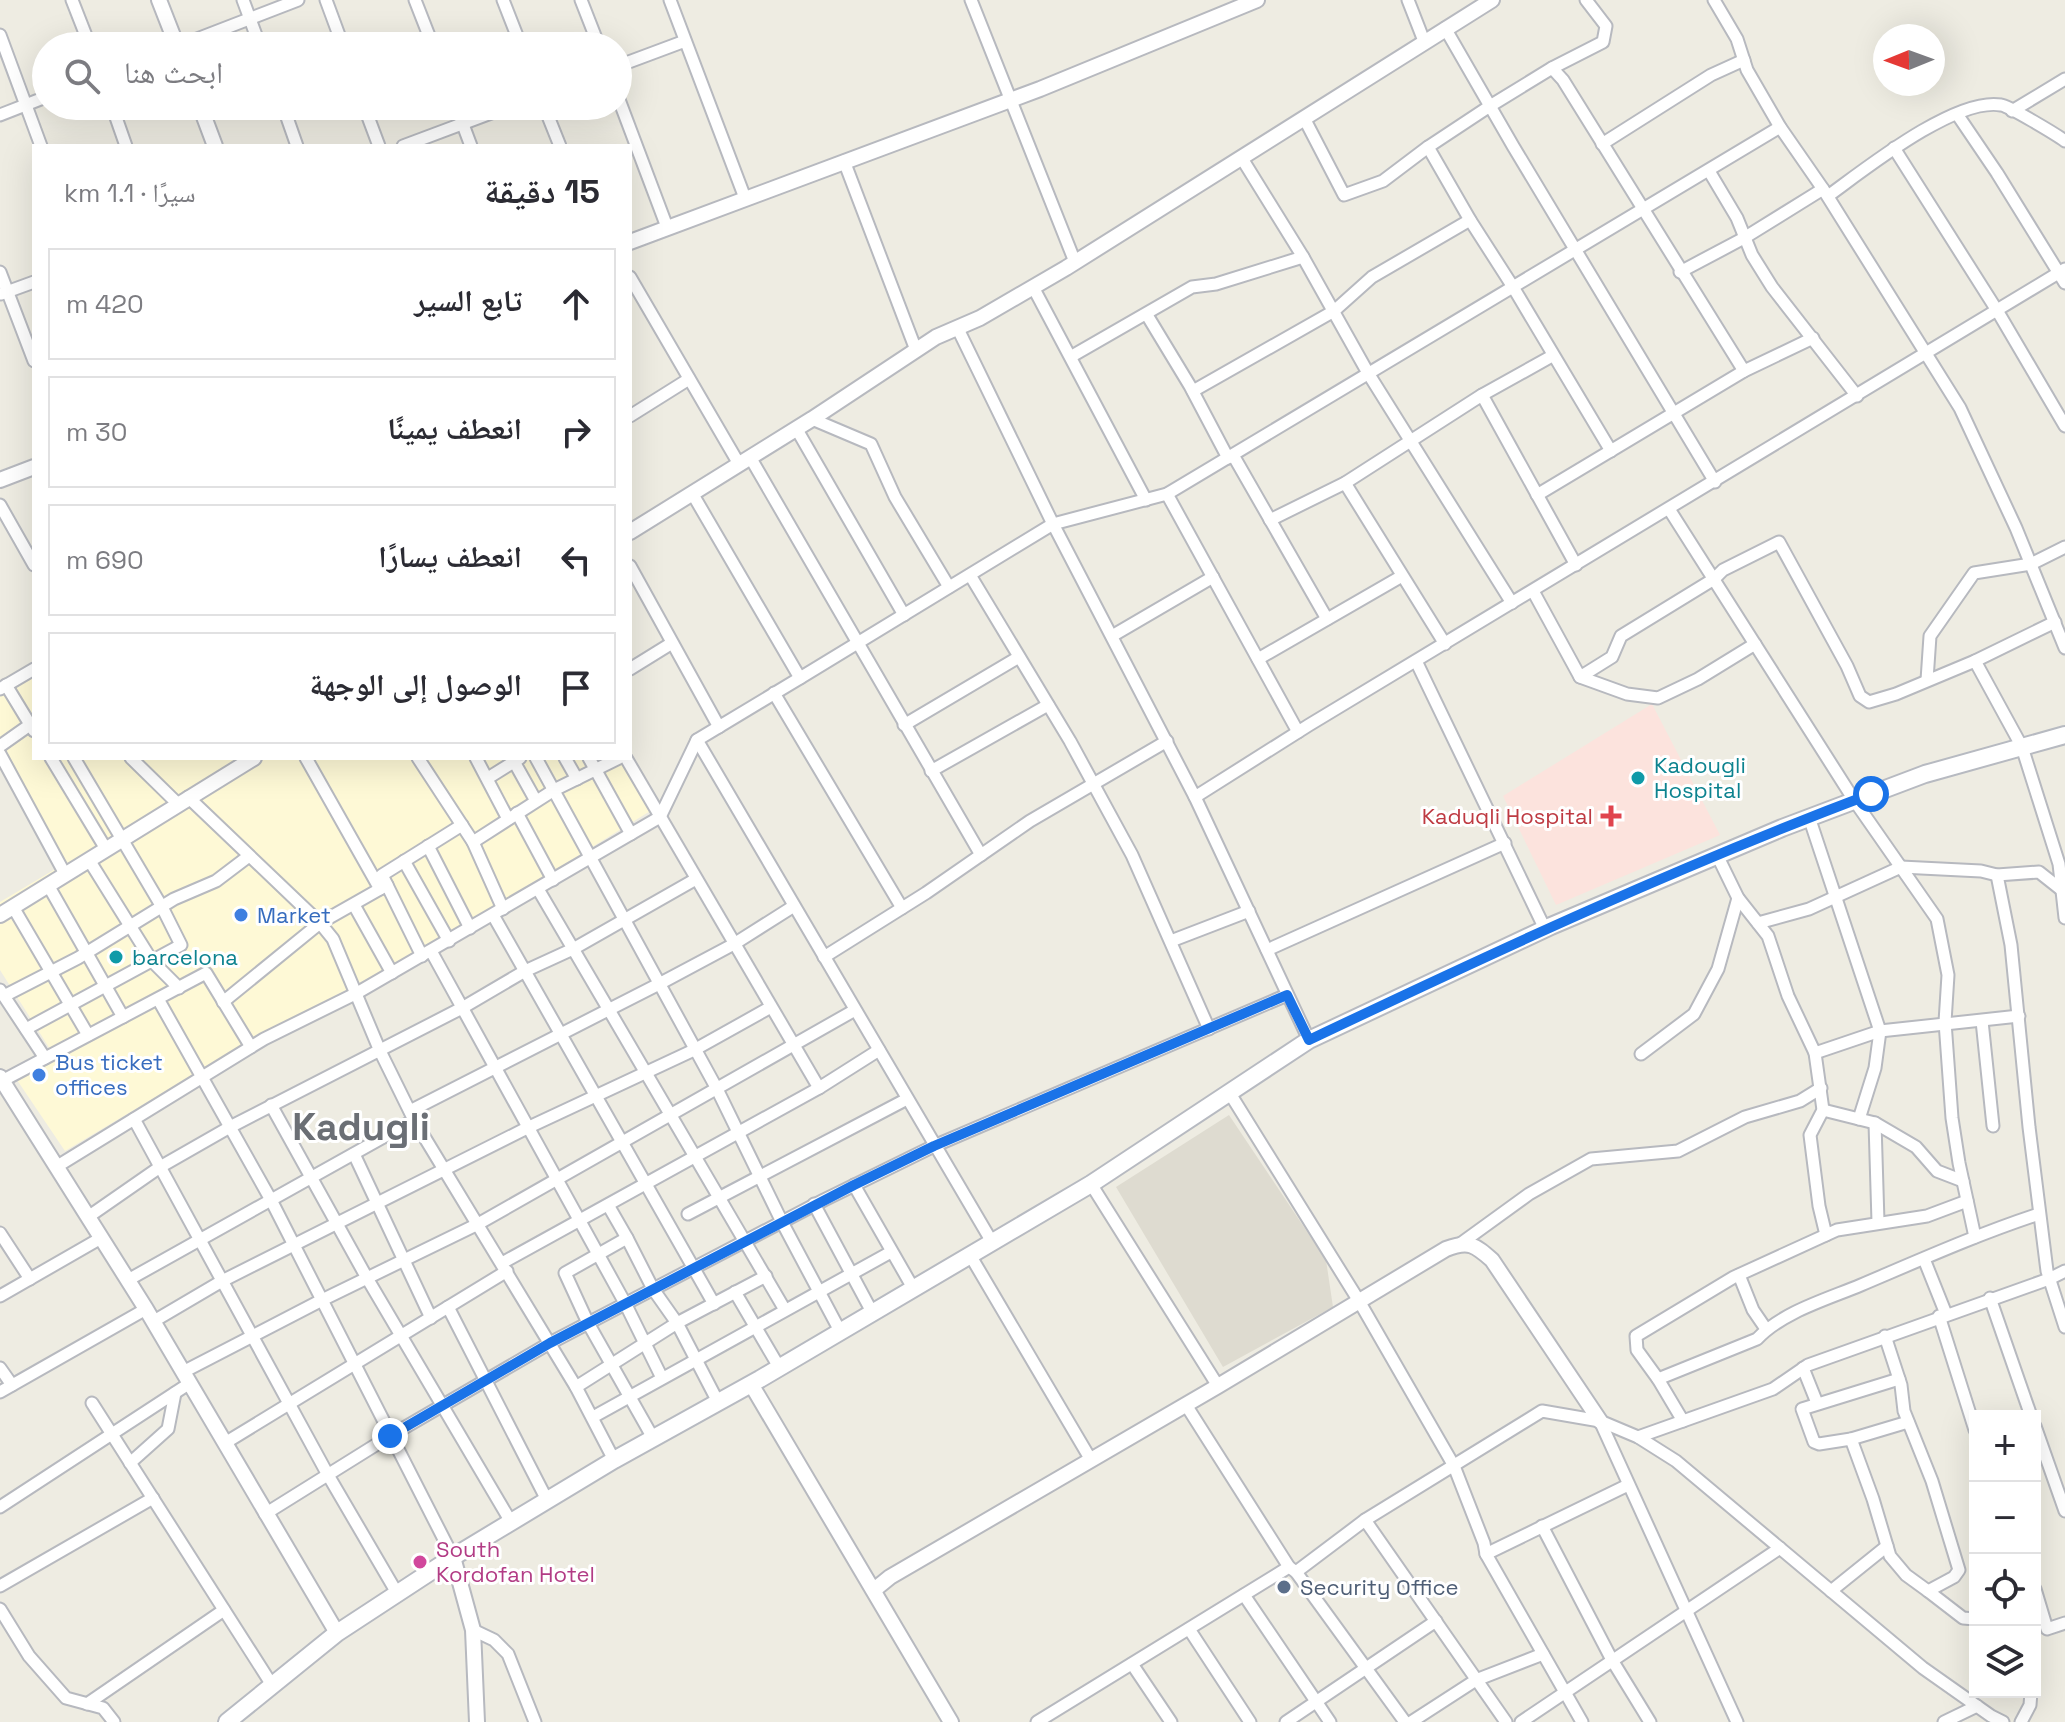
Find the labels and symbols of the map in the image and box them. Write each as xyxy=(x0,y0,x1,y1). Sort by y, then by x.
north arrow xyxy=(1873,24,1945,96)
place label: Kadougli Hospital xyxy=(1654,751,1746,804)
marker: Kadougli Hospital xyxy=(1629,769,1647,787)
route start xyxy=(1853,776,1889,812)
place label: Kaduqli Hospital xyxy=(1422,802,1593,830)
marker: Kaduqli Hospital xyxy=(1600,805,1622,827)
place label: Market xyxy=(257,901,331,929)
marker: Market xyxy=(232,906,250,924)
place label: barcelona xyxy=(132,943,238,971)
marker: barcelona xyxy=(107,948,125,966)
place label: Bus ticket offices xyxy=(55,1048,163,1101)
marker: Bus ticket offices xyxy=(30,1066,48,1084)
district label: Kadugli xyxy=(292,1103,430,1151)
route end xyxy=(372,1418,408,1454)
place label: South Kordofan Hotel xyxy=(436,1535,595,1588)
marker: South Kordofan Hotel xyxy=(411,1553,429,1571)
place label: Security Office xyxy=(1300,1573,1459,1601)
marker: Security Office xyxy=(1275,1578,1293,1596)

